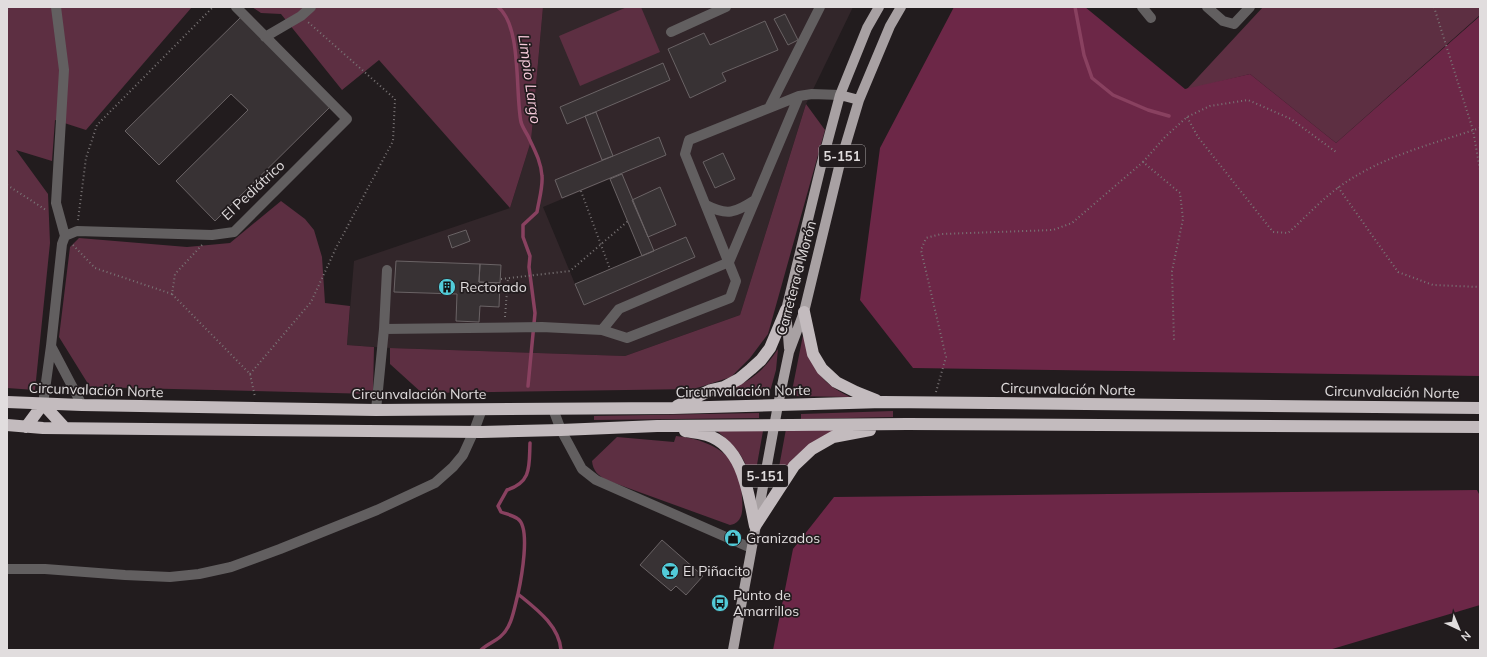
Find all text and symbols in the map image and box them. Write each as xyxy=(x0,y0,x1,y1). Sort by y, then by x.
water label: Limpio Largo xyxy=(514,33,546,125)
road number: 5-151 xyxy=(819,145,865,167)
street label: El Pediátrico xyxy=(218,156,288,224)
street label: Carretera a Morón xyxy=(772,219,820,337)
building icon: Rectorado xyxy=(437,277,457,297)
place label: Rectorado xyxy=(460,278,527,296)
street label: Circunvalación Norte xyxy=(28,379,164,401)
street label: Circunvalación Norte xyxy=(1000,379,1136,399)
street label: Circunvalación Norte xyxy=(675,381,811,401)
street label: Circunvalación Norte xyxy=(1324,382,1460,402)
street label: Circunvalación Norte xyxy=(352,385,486,403)
road number: 5-151 xyxy=(742,465,788,487)
shop icon: Granizados xyxy=(723,528,743,548)
place label: Granizados xyxy=(746,529,820,547)
bar icon: El Piñacito xyxy=(660,561,680,581)
place label: El Piñacito xyxy=(683,562,750,580)
place label: Punto de Amarrillos xyxy=(733,586,799,620)
bus stop icon: Punto de Amarrillos xyxy=(710,593,730,613)
north arrow xyxy=(1439,609,1479,649)
text: N xyxy=(1458,628,1474,644)

